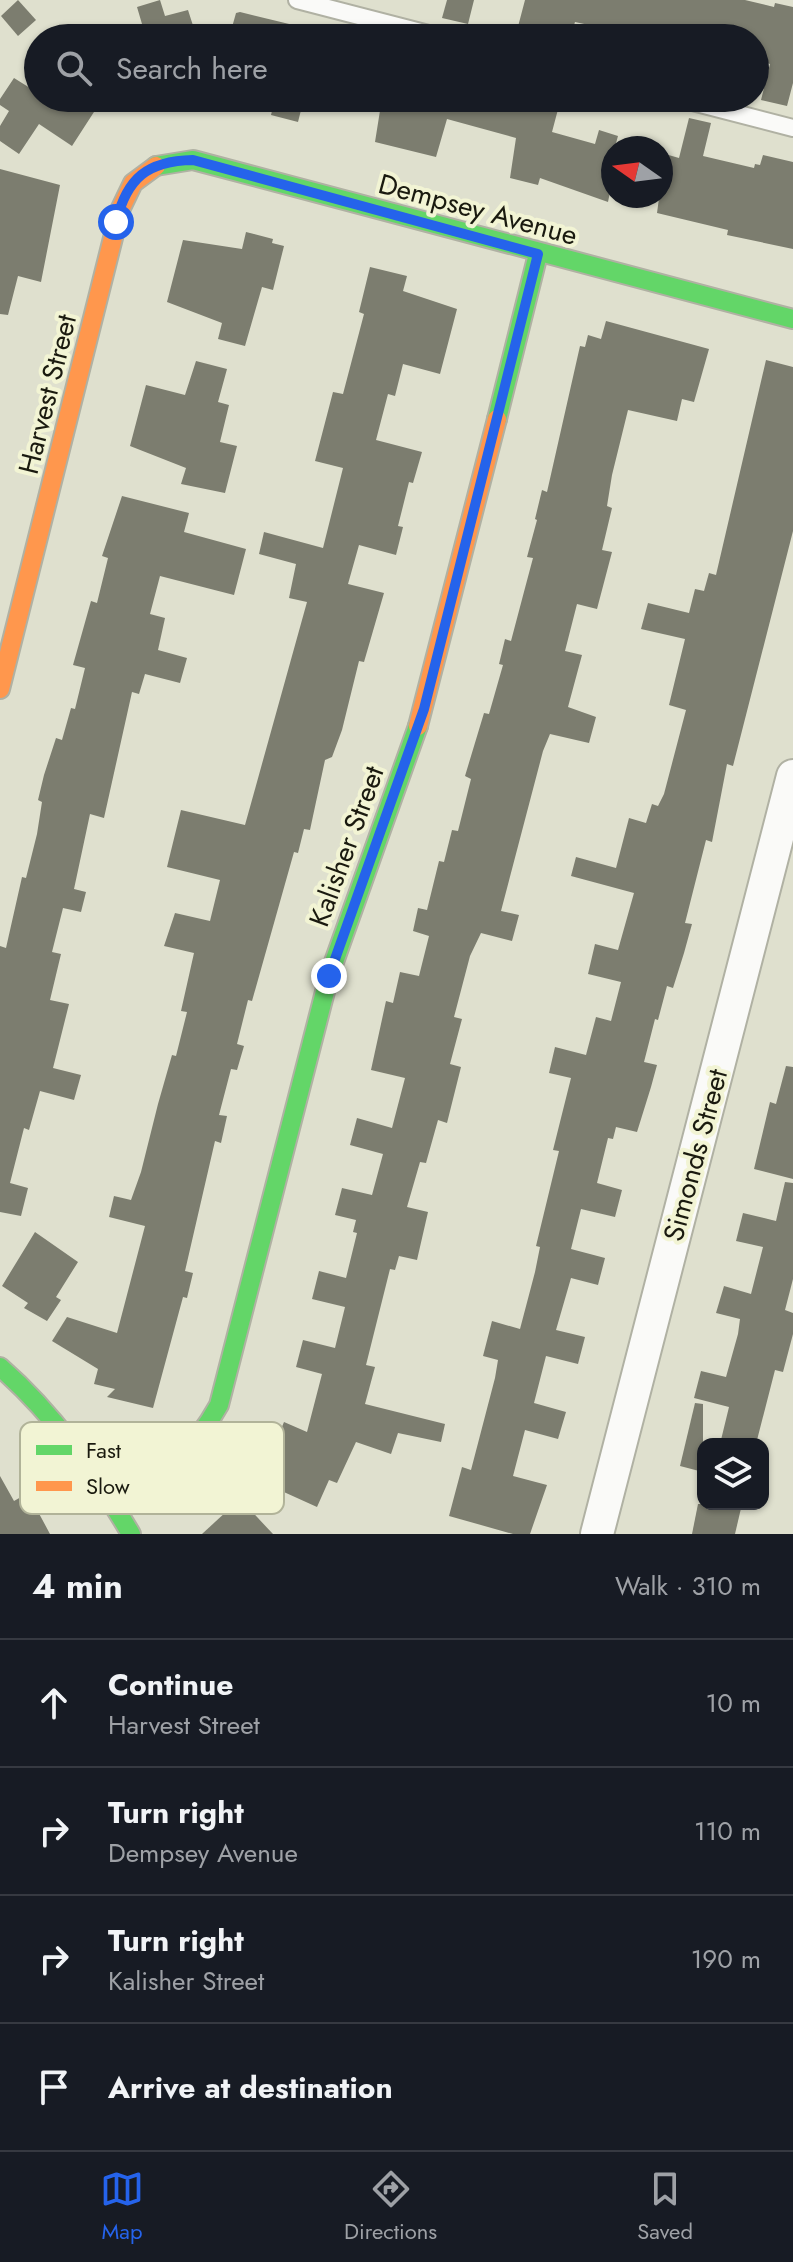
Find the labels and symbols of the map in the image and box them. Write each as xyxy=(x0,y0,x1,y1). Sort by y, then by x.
north arrow xyxy=(601,136,673,208)
street label: Dempsey Avenue xyxy=(374,163,582,256)
route start xyxy=(98,204,134,240)
street label: Harvest Street xyxy=(8,310,87,478)
street label: Kalisher Street xyxy=(298,760,395,932)
route end xyxy=(311,958,347,994)
street label: Simonds Street xyxy=(653,1064,738,1246)
legend xyxy=(20,1422,284,1514)
text: Fast xyxy=(86,1434,122,1466)
text: Slow xyxy=(86,1470,130,1502)

